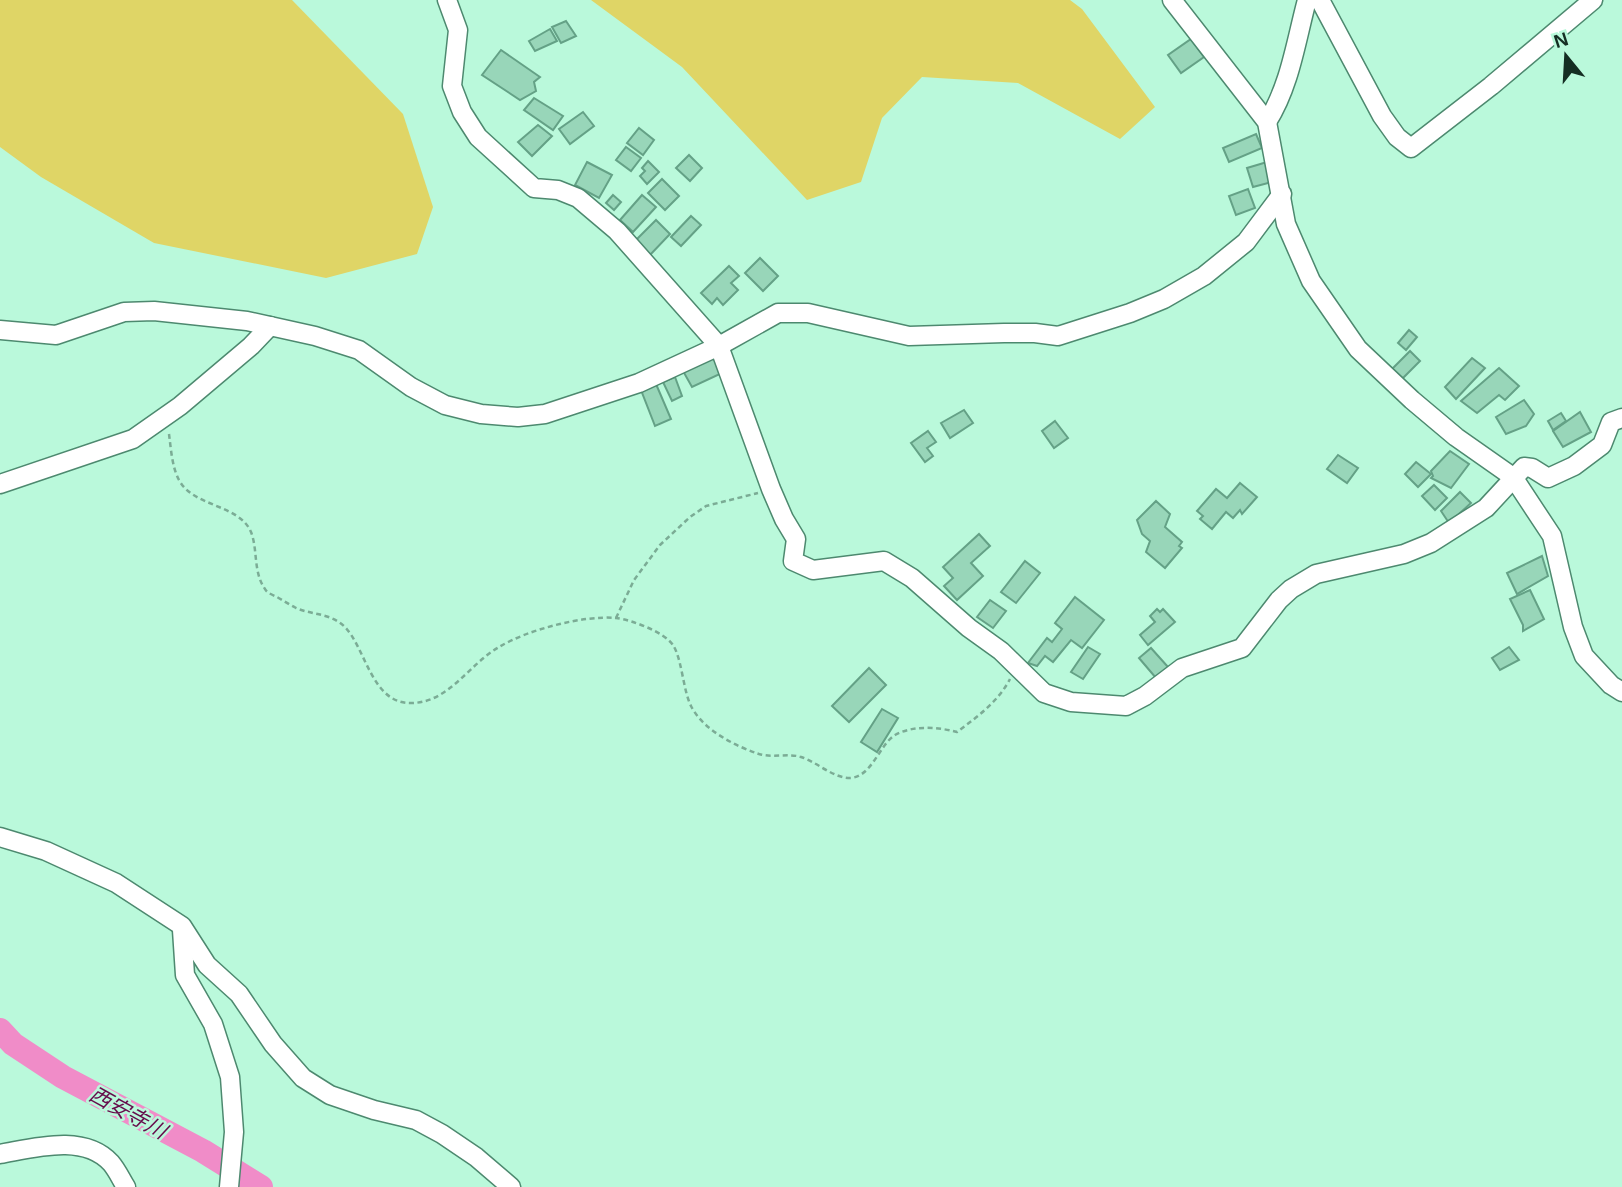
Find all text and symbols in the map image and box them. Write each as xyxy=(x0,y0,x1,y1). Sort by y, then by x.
north arrow xyxy=(1531,21,1601,91)
text: N xyxy=(1551,28,1571,52)
water label: 西安寺川 xyxy=(86,1082,172,1144)

